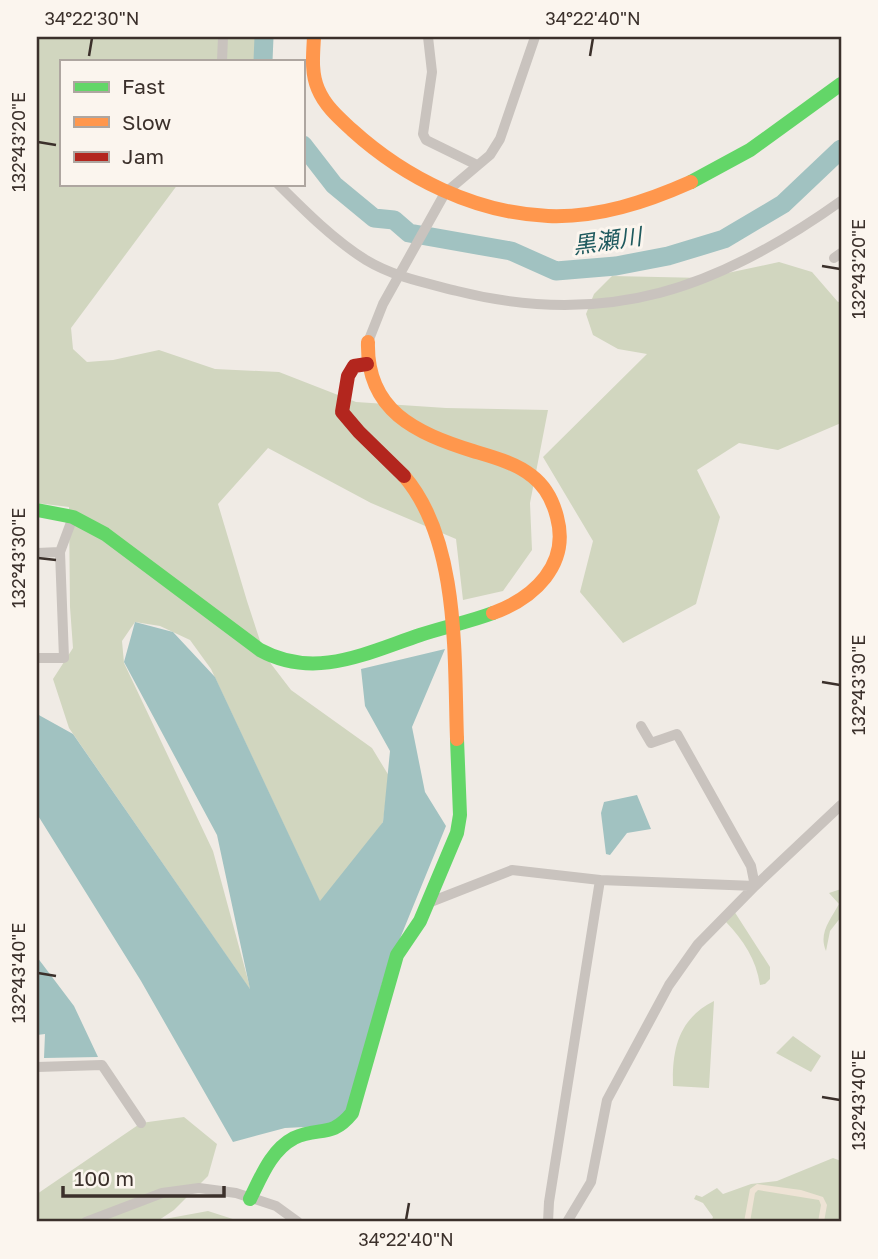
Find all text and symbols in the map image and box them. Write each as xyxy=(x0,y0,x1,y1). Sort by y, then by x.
text: 34°22'30"N xyxy=(45,7,139,29)
text: 34°22'40"N xyxy=(545,7,641,29)
legend xyxy=(60,60,304,186)
text: Fast xyxy=(122,73,165,99)
text: 132°43'20"E xyxy=(7,92,29,192)
text: Slow xyxy=(122,109,171,135)
text: Jam xyxy=(122,143,164,169)
text: 132°43'20"E xyxy=(847,219,869,319)
water label: 黒瀬川 xyxy=(571,221,646,259)
text: 132°43'30"E xyxy=(7,508,29,608)
text: 132°43'30"E xyxy=(847,635,869,735)
text: 132°43'40"E xyxy=(7,923,29,1023)
text: 132°43'40"E xyxy=(847,1050,869,1150)
scale bar xyxy=(63,1154,224,1198)
text: 100 m xyxy=(74,1165,134,1191)
text: 34°22'40"N xyxy=(358,1228,454,1250)

